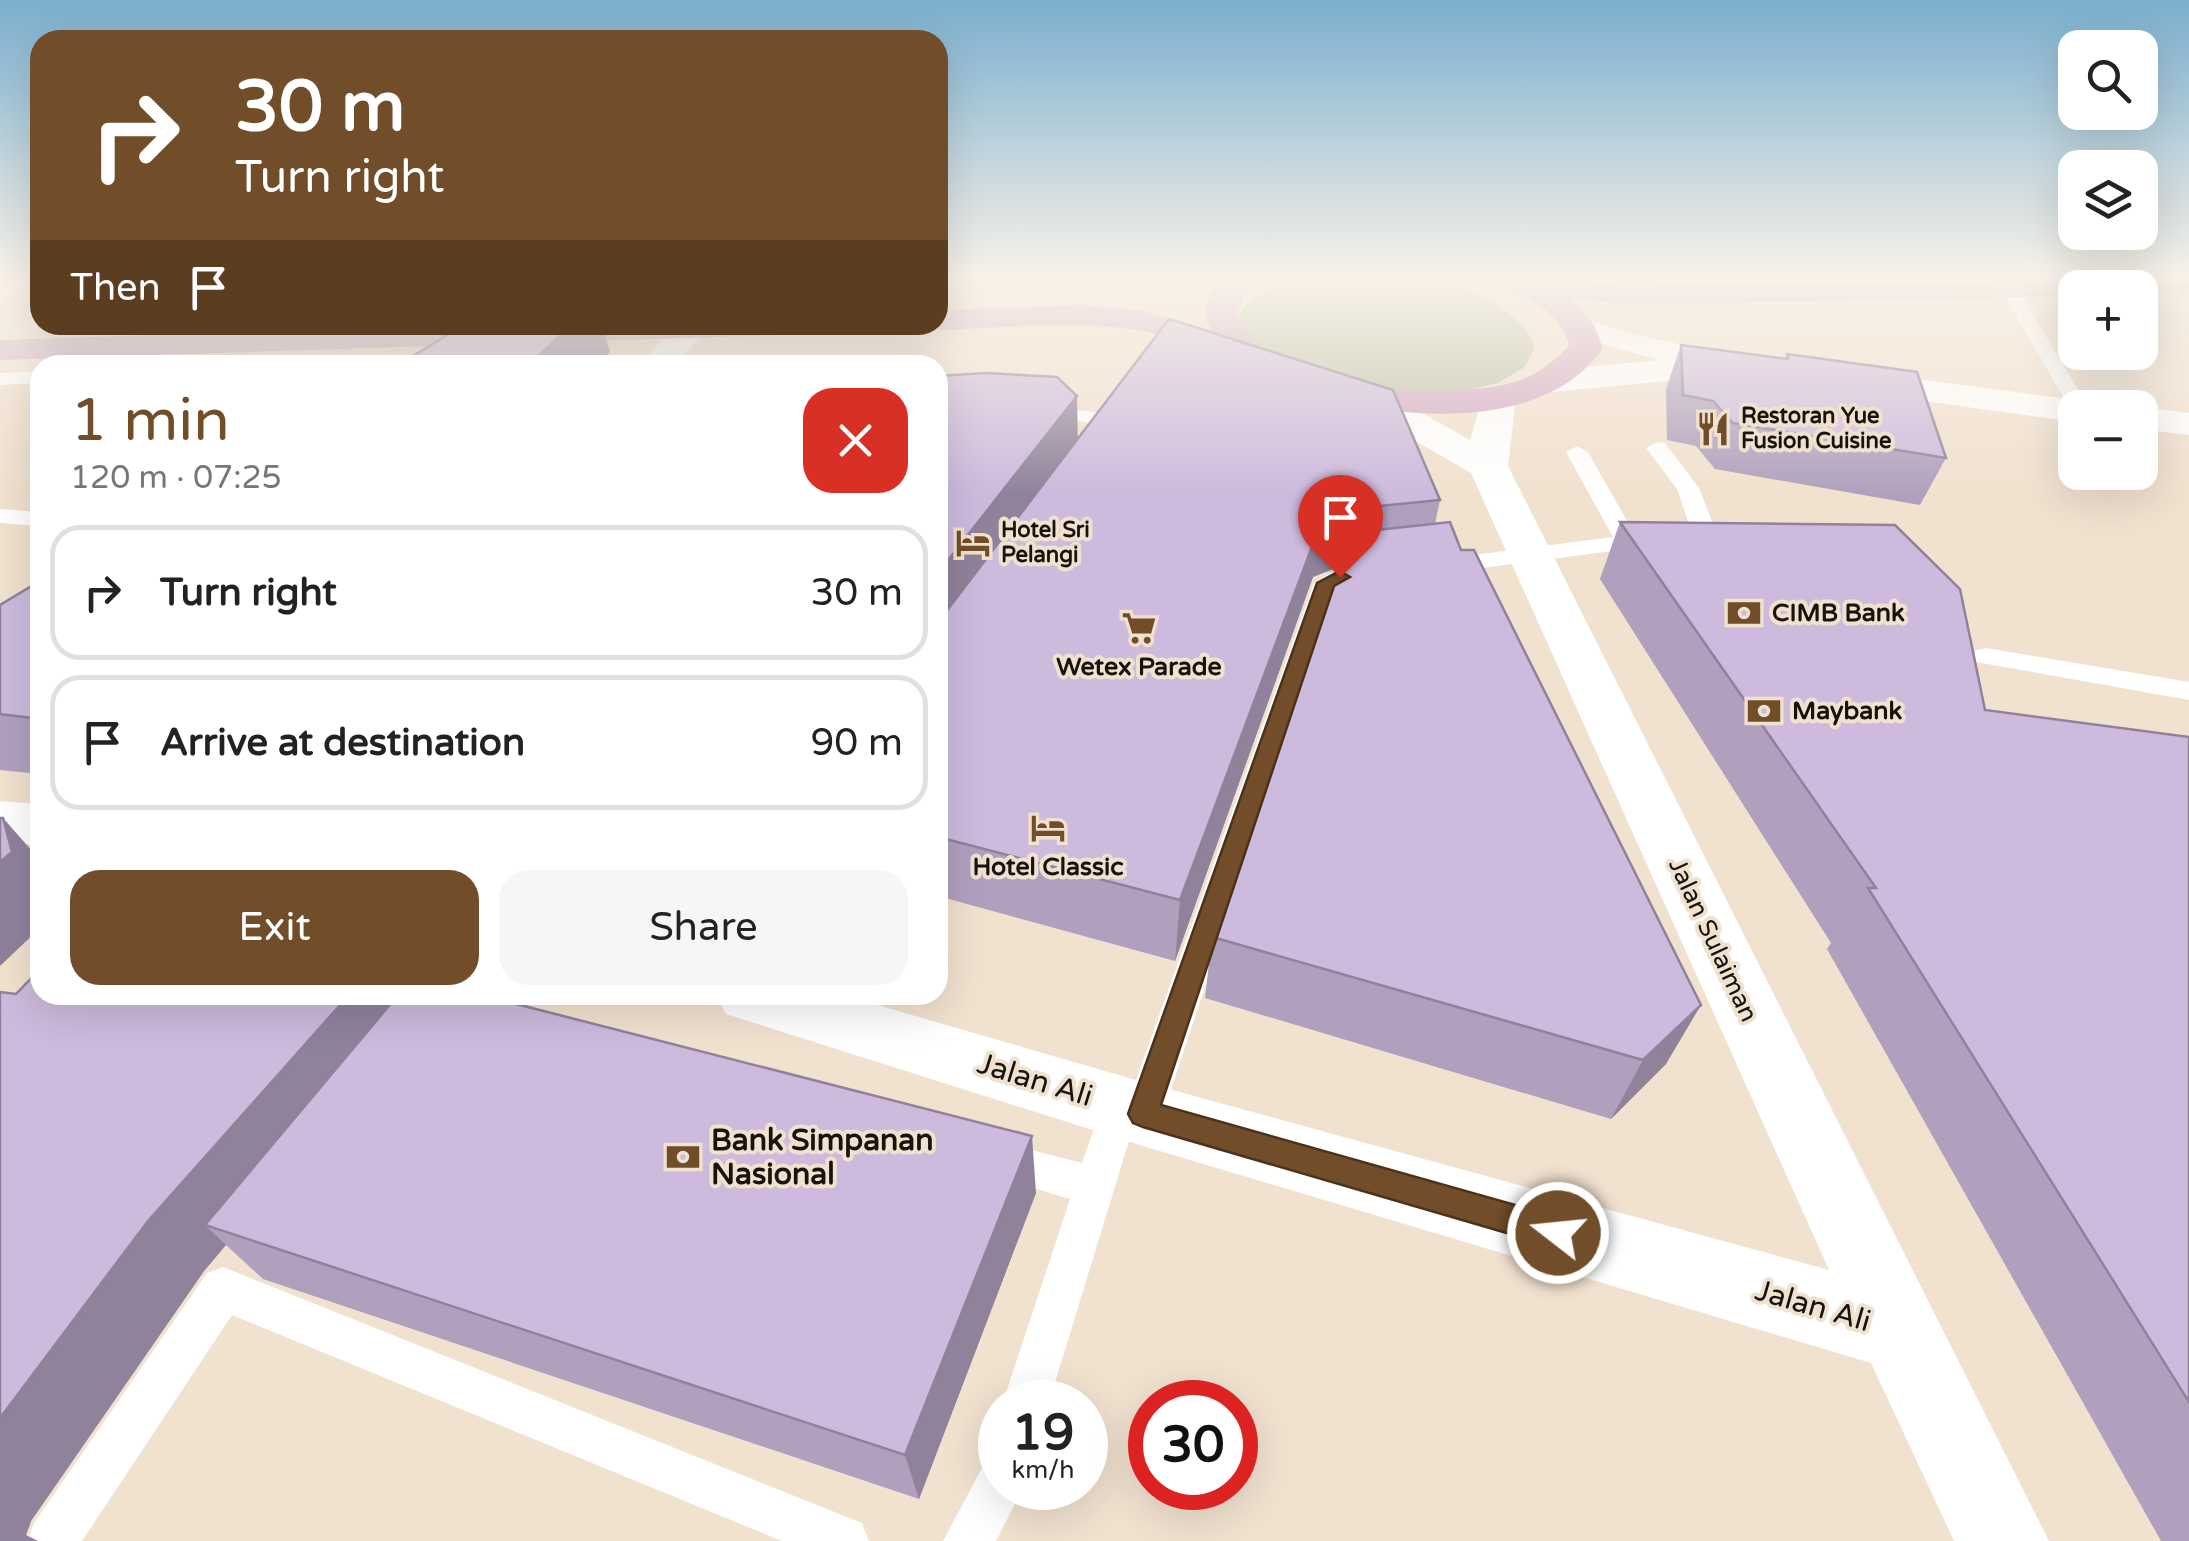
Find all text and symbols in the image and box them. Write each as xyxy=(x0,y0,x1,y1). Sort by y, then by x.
map controls xyxy=(2058,30,2158,490)
button: search xyxy=(2058,30,2158,130)
text: 30 m xyxy=(235,66,405,150)
icon: right xyxy=(70,70,200,200)
button: layers xyxy=(2058,150,2158,250)
text: Turn right xyxy=(235,151,444,205)
icon: arrive xyxy=(181,260,236,315)
text: Then xyxy=(70,265,161,311)
button: + xyxy=(2058,270,2158,370)
text: 1 min xyxy=(70,385,230,457)
button: close xyxy=(803,388,908,493)
button: − xyxy=(2058,390,2158,490)
place label: Restoran Yue Fusion Cuisine xyxy=(1741,403,1891,454)
restaurant icon: Restoran Yue Fusion Cuisine xyxy=(1694,410,1732,448)
text: 120 m · 07:25 xyxy=(70,459,282,497)
pin xyxy=(1298,475,1383,578)
icon: arrive xyxy=(1313,490,1368,545)
place label: Hotel Sri Pelangi xyxy=(1001,517,1090,568)
hotel icon: Hotel Sri Pelangi xyxy=(954,524,992,562)
icon: right xyxy=(75,565,130,620)
text: Turn right xyxy=(160,570,337,616)
text: 30 m xyxy=(811,570,903,616)
bank icon: CIMB Bank xyxy=(1725,594,1763,632)
place label: CIMB Bank xyxy=(1772,598,1905,628)
supermarket icon: Wetex Parade xyxy=(1120,609,1158,647)
place label: Wetex Parade xyxy=(1056,652,1222,682)
bank icon: Maybank xyxy=(1745,692,1783,730)
place label: Maybank xyxy=(1792,696,1902,726)
icon: arrive xyxy=(75,715,130,770)
text: Arrive at destination xyxy=(160,720,525,766)
text: 90 m xyxy=(811,720,903,766)
hotel icon: Hotel Classic xyxy=(1029,809,1067,847)
place label: Hotel Classic xyxy=(972,852,1124,882)
street label: Jalan Sulaiman xyxy=(1662,854,1764,1026)
button: Exit xyxy=(70,870,479,985)
button: Share xyxy=(499,870,908,985)
street label: Jalan Ali xyxy=(973,1045,1097,1115)
place label: Bank Simpanan Nasional xyxy=(711,1122,933,1193)
bank icon: Bank Simpanan Nasional xyxy=(664,1138,702,1176)
position arrow xyxy=(1506,1181,1610,1285)
street label: Jalan Ali xyxy=(1751,1272,1875,1340)
speed limit sign: 30 xyxy=(1128,1380,1258,1510)
text: 19 xyxy=(1012,1403,1074,1463)
text: km/h xyxy=(1012,1455,1074,1485)

